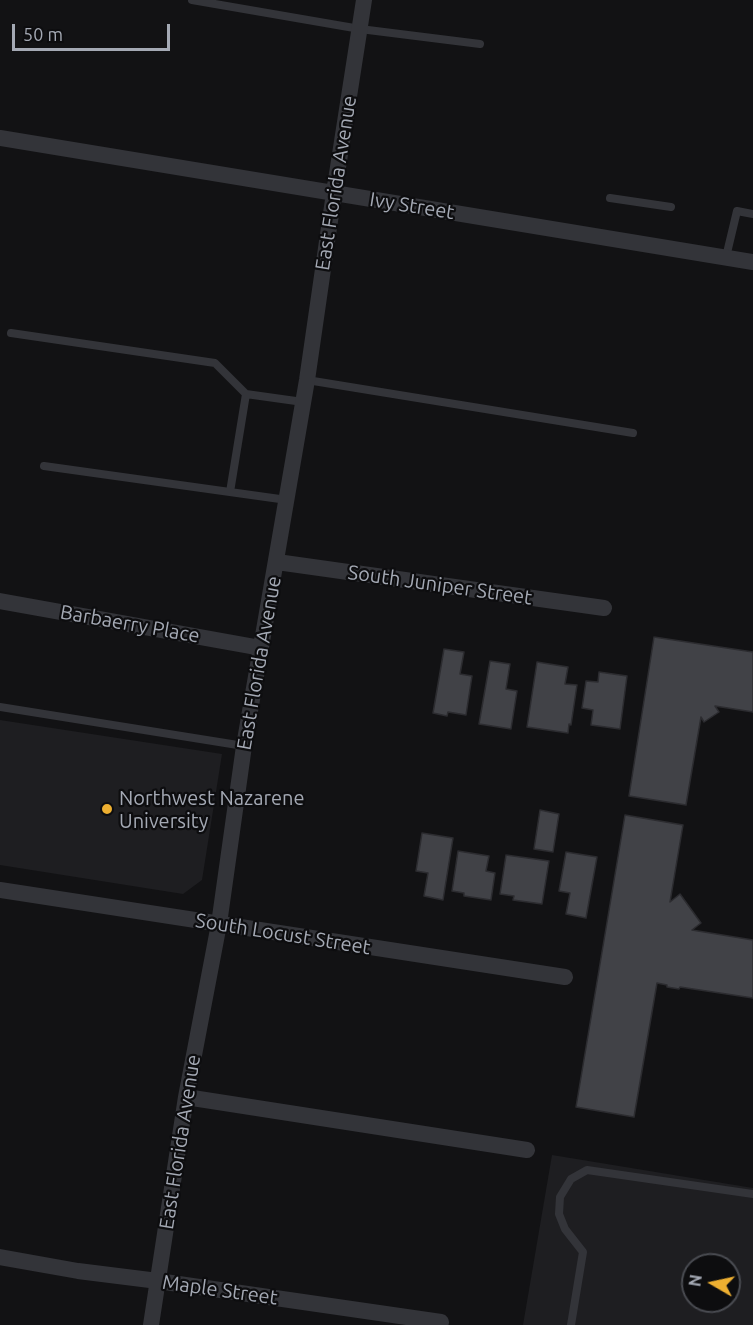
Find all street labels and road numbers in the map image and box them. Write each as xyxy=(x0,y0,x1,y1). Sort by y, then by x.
street label: East Florida Avenue xyxy=(310,94,362,272)
street label: Ivy Street xyxy=(368,187,456,225)
street label: South Juniper Street xyxy=(346,560,534,610)
street label: East Florida Avenue xyxy=(232,574,286,752)
street label: Barbaerry Place xyxy=(58,600,202,648)
street label: South Locust Street xyxy=(194,908,372,960)
street label: East Florida Avenue xyxy=(154,1053,206,1231)
street label: Maple Street xyxy=(161,1270,279,1310)

